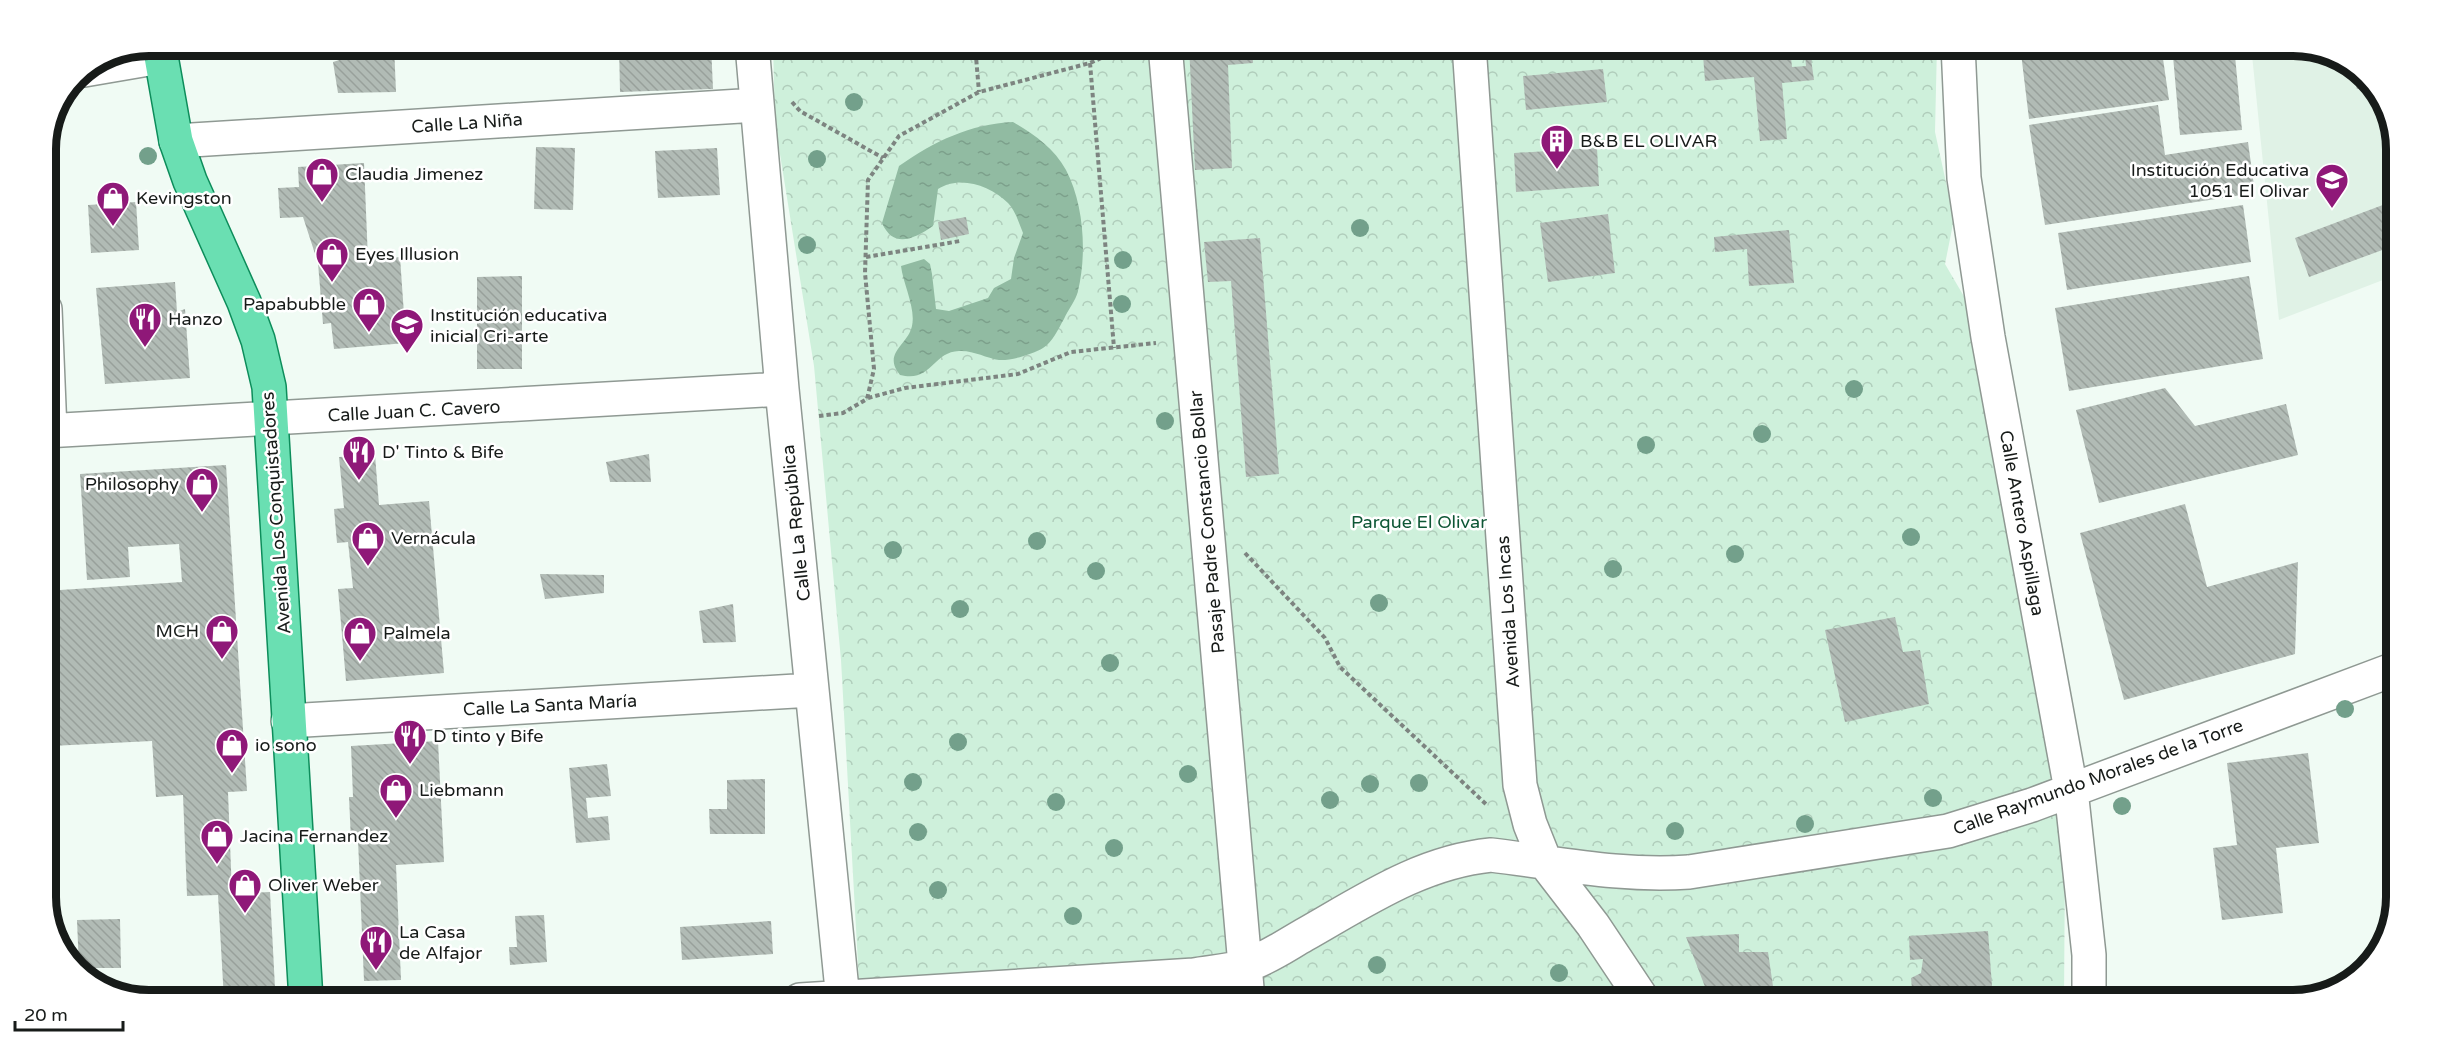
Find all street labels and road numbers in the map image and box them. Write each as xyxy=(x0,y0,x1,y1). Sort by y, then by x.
street label: Calle La Niña xyxy=(411,108,523,138)
street label: Pasaje Padre Constancio Bollar xyxy=(1185,389,1229,655)
street label: Avenida Los Conquistadores xyxy=(257,391,295,635)
street label: Calle Juan C. Cavero xyxy=(327,395,501,427)
street label: Calle Antero Aspillaga xyxy=(1995,428,2049,618)
street label: Calle La República xyxy=(777,444,815,602)
street label: Avenida Los Incas xyxy=(1492,535,1524,689)
street label: Calle La Santa María xyxy=(462,689,638,721)
street label: Calle Raymundo Morales de la Torre xyxy=(1950,714,2246,840)

